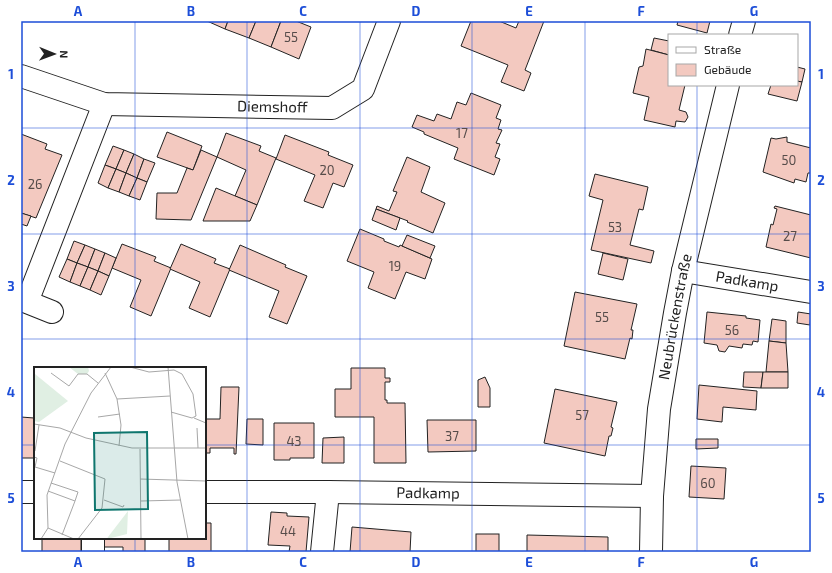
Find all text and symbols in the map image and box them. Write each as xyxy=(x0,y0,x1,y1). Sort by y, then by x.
text: A xyxy=(74,3,83,19)
text: B xyxy=(187,3,195,19)
text: C xyxy=(299,3,307,19)
text: D xyxy=(412,3,421,19)
text: E xyxy=(525,3,533,19)
text: F xyxy=(637,3,645,19)
text: G xyxy=(750,3,758,19)
house number: 55 xyxy=(284,29,298,45)
north arrow xyxy=(34,34,74,74)
legend xyxy=(668,34,798,86)
text: Straße xyxy=(704,42,741,56)
text: N xyxy=(58,50,71,58)
text: Gebäude xyxy=(704,62,752,76)
text: 1 xyxy=(8,66,14,82)
text: 1 xyxy=(818,66,824,82)
street label: Diemshoff xyxy=(237,96,308,116)
house number: 17 xyxy=(456,125,468,141)
house number: 50 xyxy=(782,152,796,168)
house number: 20 xyxy=(319,162,335,178)
text: 2 xyxy=(7,172,15,188)
text: 2 xyxy=(817,172,825,188)
house number: 26 xyxy=(28,176,42,192)
house number: 53 xyxy=(608,219,622,235)
house number: 27 xyxy=(783,228,797,244)
street label: Neubrückenstraße xyxy=(654,252,695,381)
house number: 19 xyxy=(389,258,401,274)
street label: Padkamp xyxy=(715,267,780,295)
text: 3 xyxy=(7,278,15,294)
text: 3 xyxy=(817,278,825,294)
house number: 55 xyxy=(595,309,609,325)
house number: 56 xyxy=(725,322,739,338)
inset map xyxy=(34,367,206,539)
text: 4 xyxy=(7,384,15,400)
text: 4 xyxy=(817,384,825,400)
house number: 57 xyxy=(575,407,589,423)
house number: 37 xyxy=(445,428,459,444)
house number: 43 xyxy=(286,433,302,449)
house number: 60 xyxy=(700,475,716,491)
street label: Padkamp xyxy=(396,483,460,502)
text: 5 xyxy=(7,490,15,506)
text: 5 xyxy=(817,490,825,506)
house number: 44 xyxy=(280,523,296,539)
text: A xyxy=(74,554,83,570)
text: B xyxy=(187,554,195,570)
text: C xyxy=(299,554,307,570)
text: D xyxy=(412,554,421,570)
text: E xyxy=(525,554,533,570)
text: F xyxy=(637,554,645,570)
text: G xyxy=(750,554,758,570)

